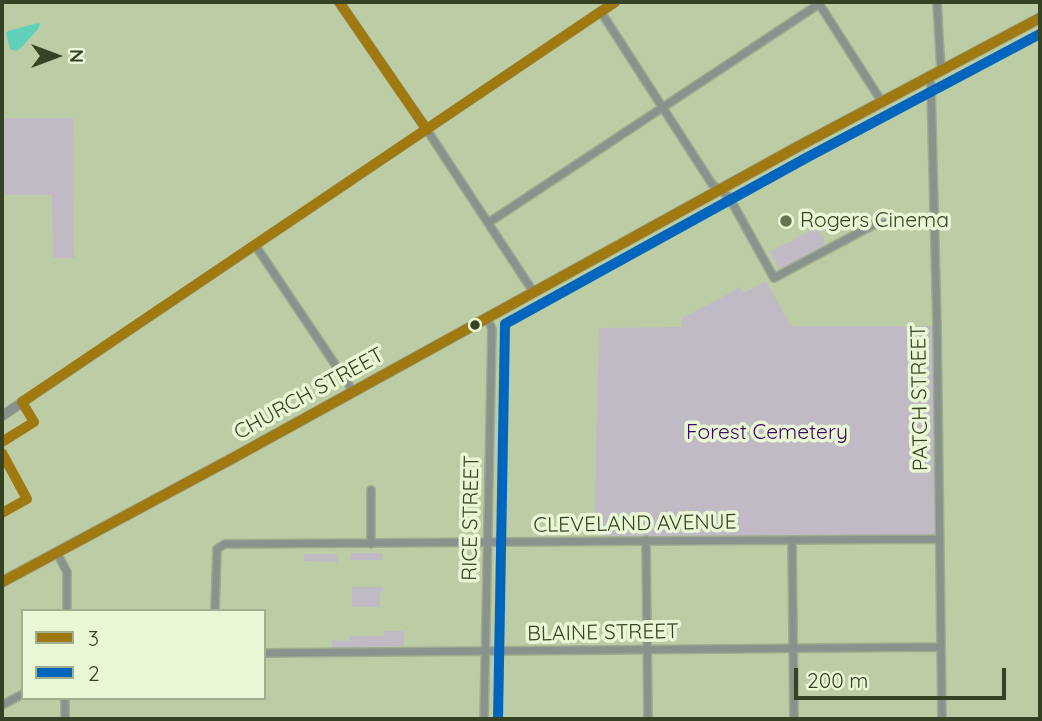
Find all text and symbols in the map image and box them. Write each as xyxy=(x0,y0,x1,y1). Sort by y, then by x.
north arrow xyxy=(21,21,91,91)
text: N xyxy=(65,49,89,63)
place label: Rogers Cinema xyxy=(800,208,949,234)
marker: Rogers Cinema xyxy=(778,213,794,229)
unlabelled marker xyxy=(468,318,482,332)
street label: PATCH STREET xyxy=(906,325,934,471)
street label: CHURCH STREET xyxy=(230,342,388,446)
park label: Forest Cemetery xyxy=(686,420,848,446)
street label: RICE STREET xyxy=(457,455,485,581)
street label: CLEVELAND AVENUE xyxy=(533,510,737,538)
legend xyxy=(21,609,266,700)
street label: BLAINE STREET xyxy=(527,619,679,647)
text: 3 xyxy=(88,625,99,651)
scale bar xyxy=(797,654,1009,698)
text: 2 xyxy=(88,660,100,686)
text: 200 m xyxy=(807,667,869,693)

